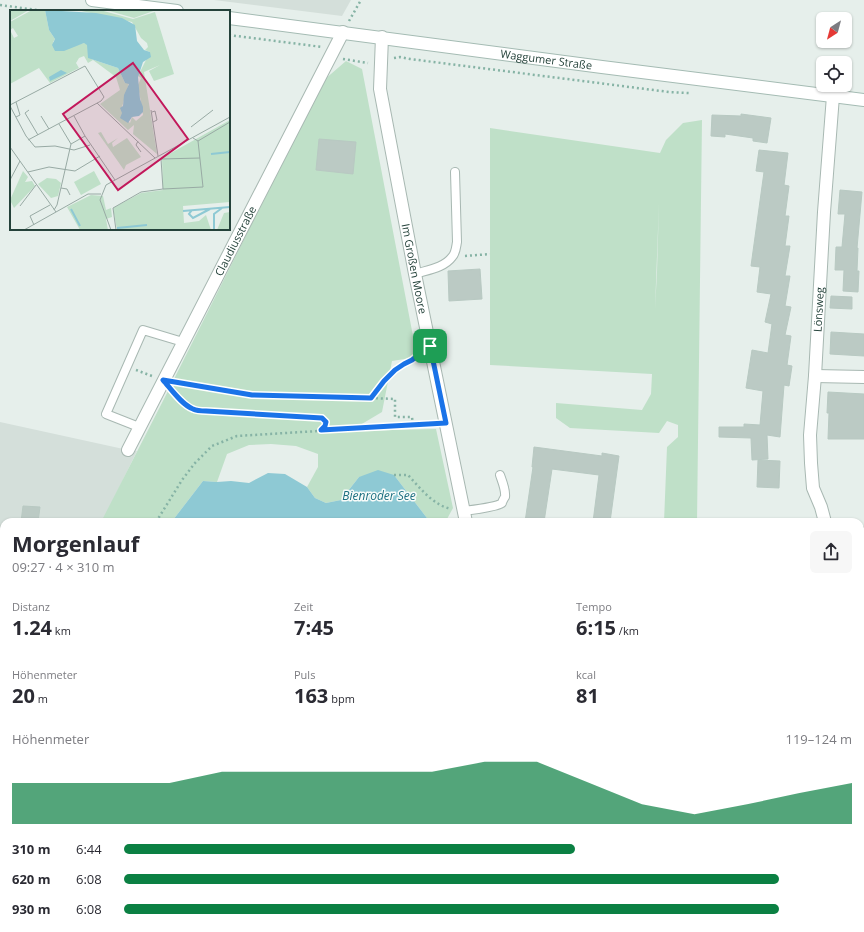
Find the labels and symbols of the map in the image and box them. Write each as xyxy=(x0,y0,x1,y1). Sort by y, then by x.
inset map xyxy=(10,10,230,230)
north arrow xyxy=(816,12,852,48)
street label: Waggumer Straße xyxy=(500,46,593,73)
street label: Claudiusstraße xyxy=(211,203,259,278)
street label: Im Großen Moore xyxy=(399,222,431,315)
street label: Lönsweg xyxy=(809,287,827,332)
pin xyxy=(413,329,447,363)
water label: Bienroder See xyxy=(342,487,416,504)

